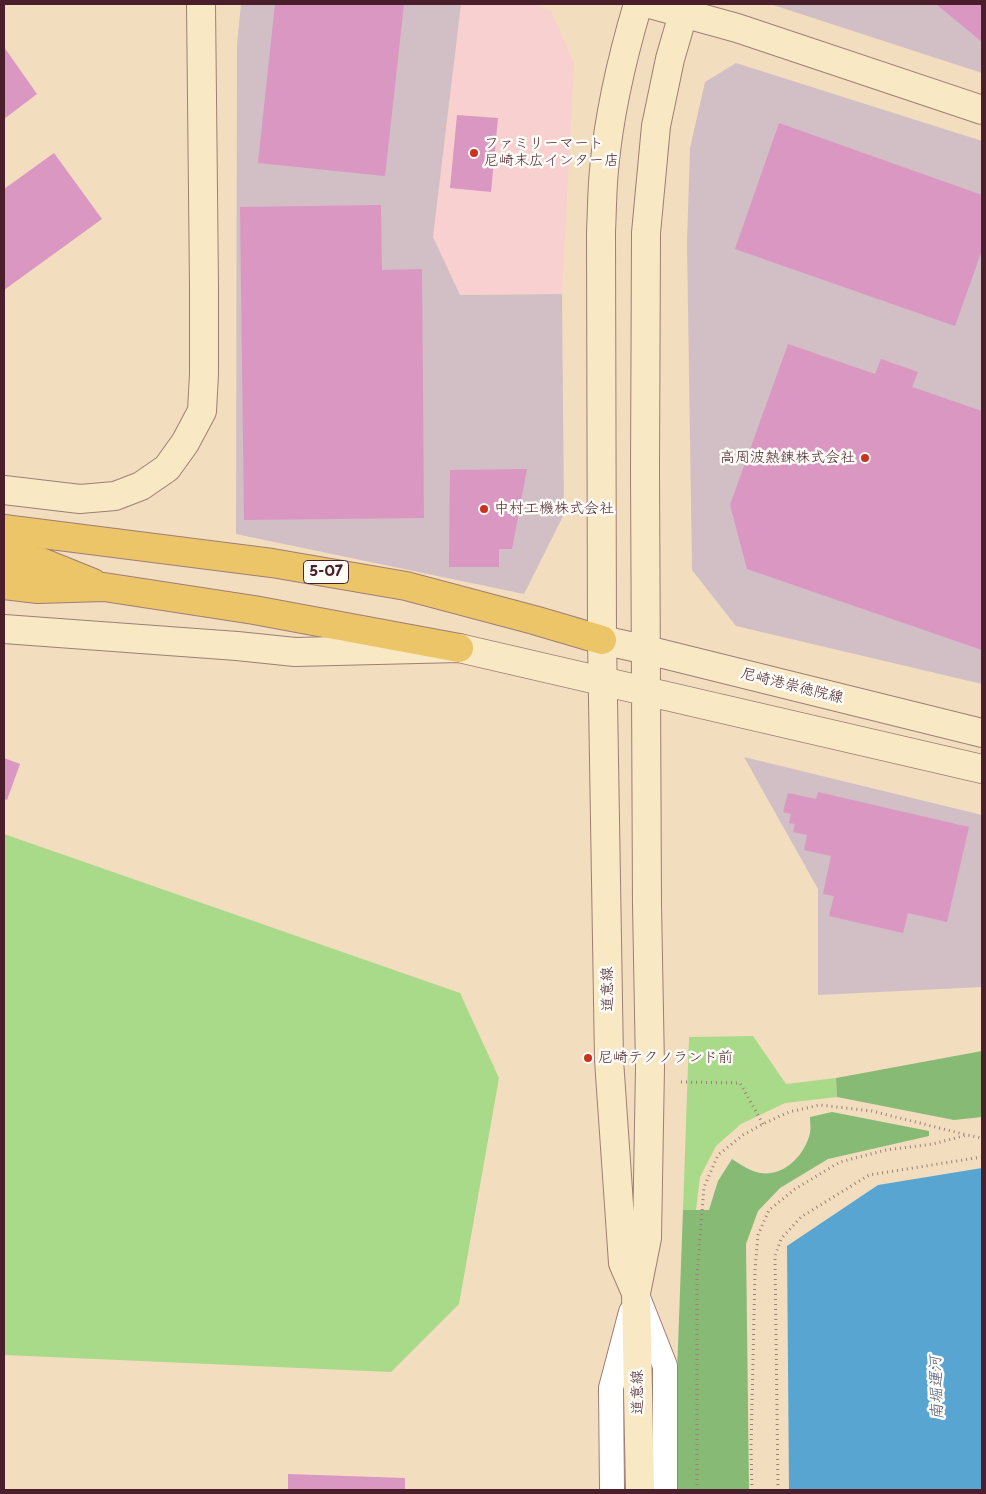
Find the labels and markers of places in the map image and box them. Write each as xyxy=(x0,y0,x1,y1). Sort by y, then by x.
place label: ファミリーマート 尼崎末広インター店 xyxy=(484,135,619,170)
marker: ファミリーマート 尼崎末広インター店 xyxy=(468,147,480,159)
place label: 高周波熱錬株式会社 xyxy=(720,449,855,467)
marker: 高周波熱錬株式会社 xyxy=(859,452,871,464)
place label: 中村工機株式会社 xyxy=(494,500,614,518)
marker: 中村工機株式会社 xyxy=(478,503,490,515)
place label: 尼崎テクノランド前 xyxy=(598,1049,733,1067)
marker: 尼崎テクノランド前 xyxy=(582,1052,594,1064)

